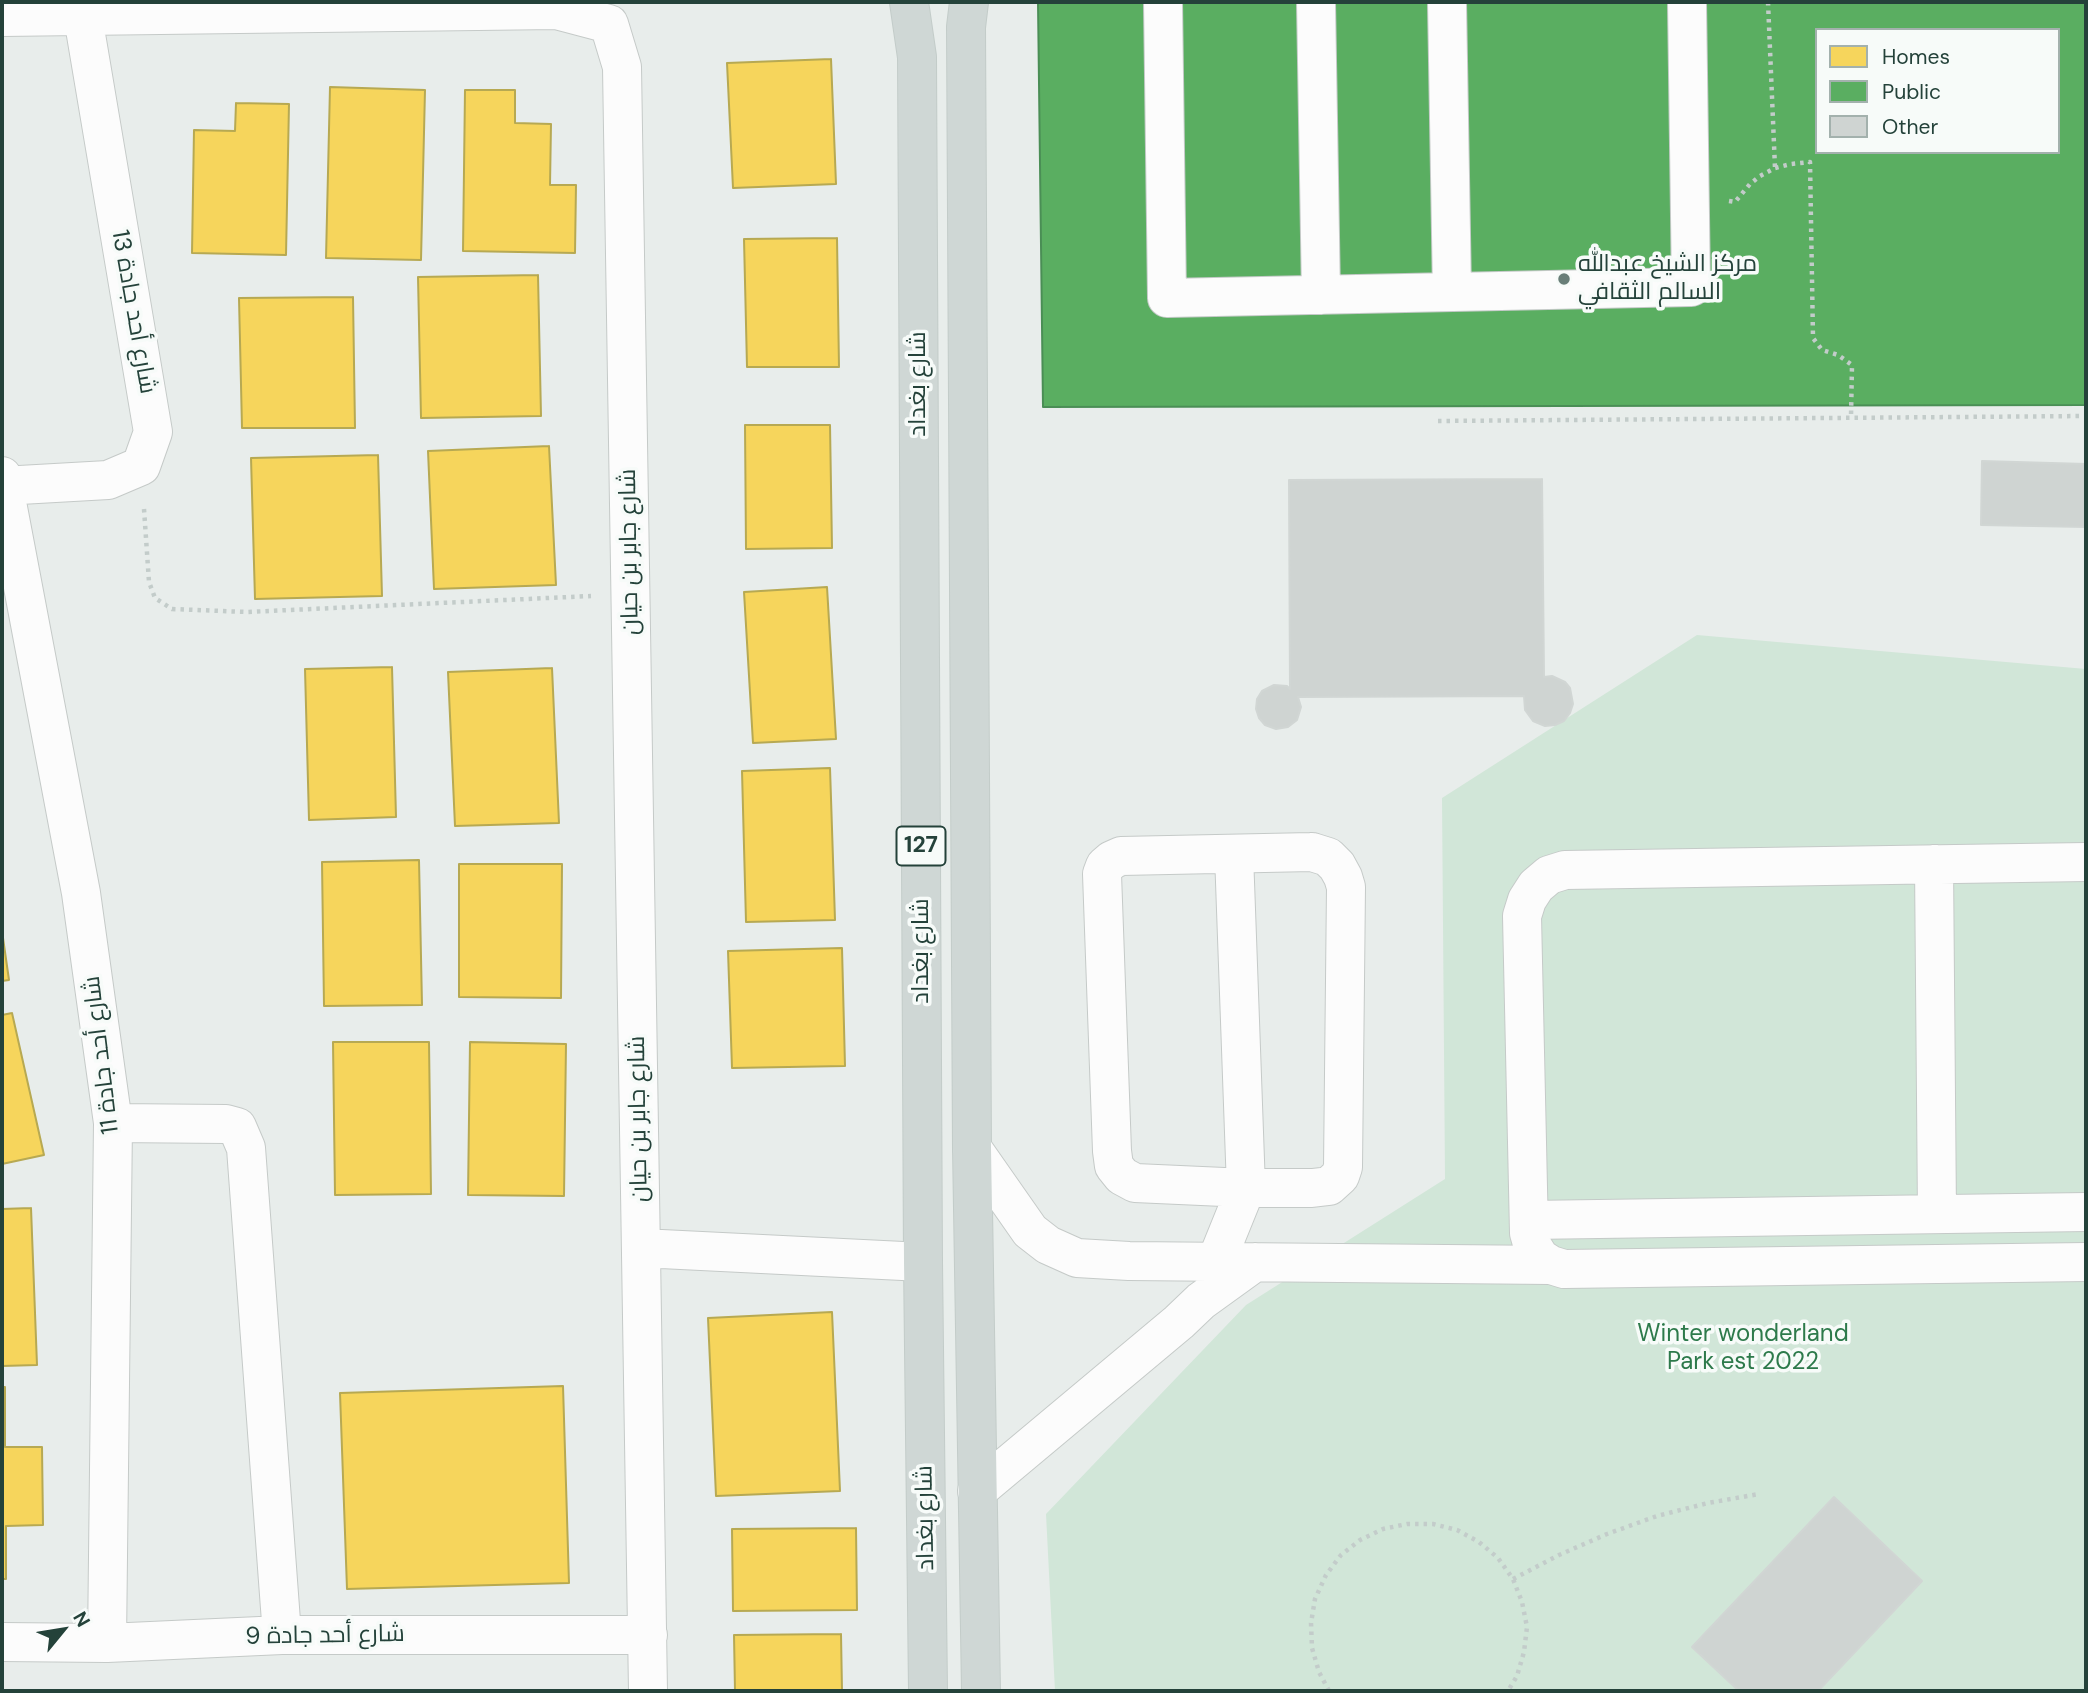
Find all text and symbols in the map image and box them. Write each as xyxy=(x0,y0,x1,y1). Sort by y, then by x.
legend xyxy=(1815,28,2060,154)
text: Homes xyxy=(1882,43,1950,71)
text: Public xyxy=(1882,78,1941,106)
text: Other xyxy=(1882,113,1938,141)
street label: شارع أحد جادة 13 xyxy=(104,228,162,396)
place label: مركز الشيخ عبدالله السالم الثقافي xyxy=(1578,251,1757,307)
marker: مركز الشيخ عبدالله السالم الثقافي xyxy=(1556,271,1572,287)
street label: شارع بغداد xyxy=(905,331,933,437)
street label: شارع جابر بن حيان xyxy=(614,469,646,635)
road number: 127 xyxy=(897,826,946,866)
street label: شارع بغداد xyxy=(908,898,936,1004)
street label: شارع أحد جادة 11 xyxy=(78,974,126,1136)
street label: شارع جابر بن حيان xyxy=(623,1036,655,1202)
park label: Winter wonderland Park est 2022 xyxy=(1637,1321,1849,1377)
street label: شارع بغداد xyxy=(911,1465,941,1571)
north arrow xyxy=(28,1595,98,1665)
text: N xyxy=(67,1607,96,1631)
street label: شارع أحد جادة 9 xyxy=(245,1620,405,1652)

